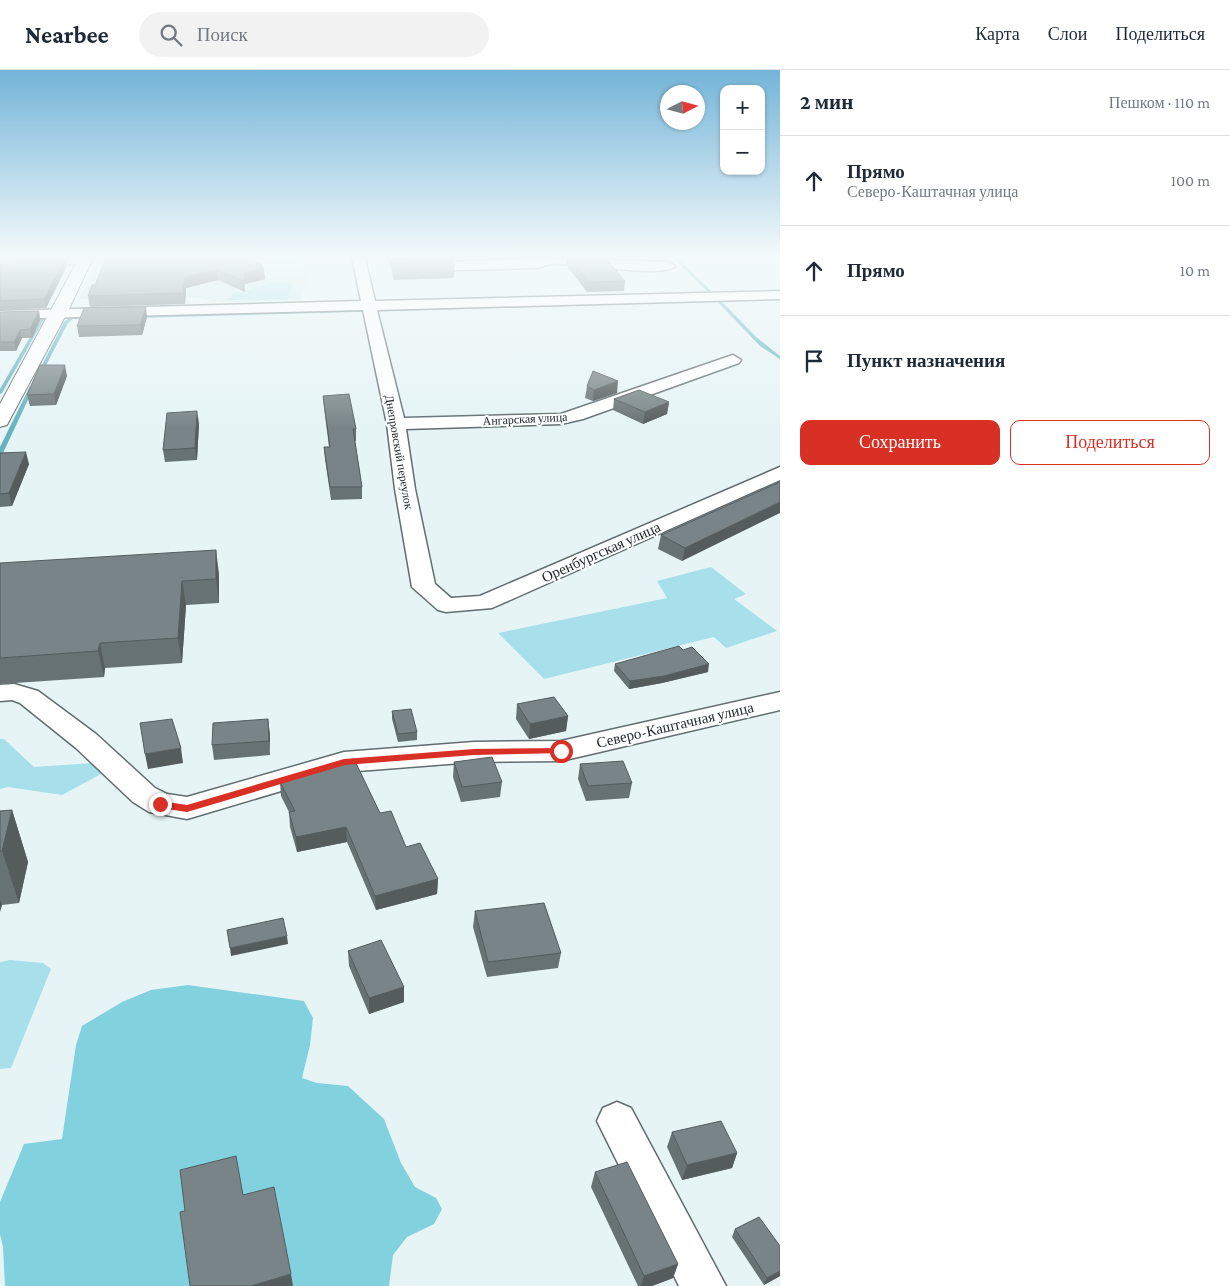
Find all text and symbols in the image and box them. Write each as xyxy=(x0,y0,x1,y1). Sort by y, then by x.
search box xyxy=(139,12,489,57)
text: Nearbee xyxy=(25,21,109,48)
icon: search xyxy=(157,21,185,49)
text: Поиск xyxy=(197,24,248,45)
text: Карта xyxy=(975,24,1020,44)
text: Слои xyxy=(1048,24,1087,44)
text: Поделиться xyxy=(1115,24,1205,44)
north arrow xyxy=(660,85,705,130)
map controls xyxy=(720,85,765,175)
button: + xyxy=(720,85,765,130)
text: 2 мин xyxy=(800,90,853,114)
text: Пешком · 110 m xyxy=(1109,94,1210,111)
button: − xyxy=(720,130,765,175)
text: Прямо xyxy=(847,161,905,182)
icon: ahead xyxy=(800,167,828,195)
text: 100 m xyxy=(1171,172,1210,189)
text: Северо-Каштачная улица xyxy=(847,183,1018,200)
icon: ahead xyxy=(800,257,828,285)
text: Прямо xyxy=(847,260,905,281)
text: 10 m xyxy=(1180,262,1210,279)
icon: arrive xyxy=(800,347,828,375)
text: Пункт назначения xyxy=(847,350,1005,371)
street label: Днепровский переулок xyxy=(382,394,416,511)
street label: Ангарская улица xyxy=(482,410,568,428)
button: Сохранить xyxy=(800,420,1000,465)
button: Поделиться xyxy=(1010,420,1210,465)
street label: Оренбургская улица xyxy=(539,518,663,585)
street label: Северо-Каштачная улица xyxy=(595,699,755,751)
route start xyxy=(550,740,573,763)
route end xyxy=(149,793,172,816)

